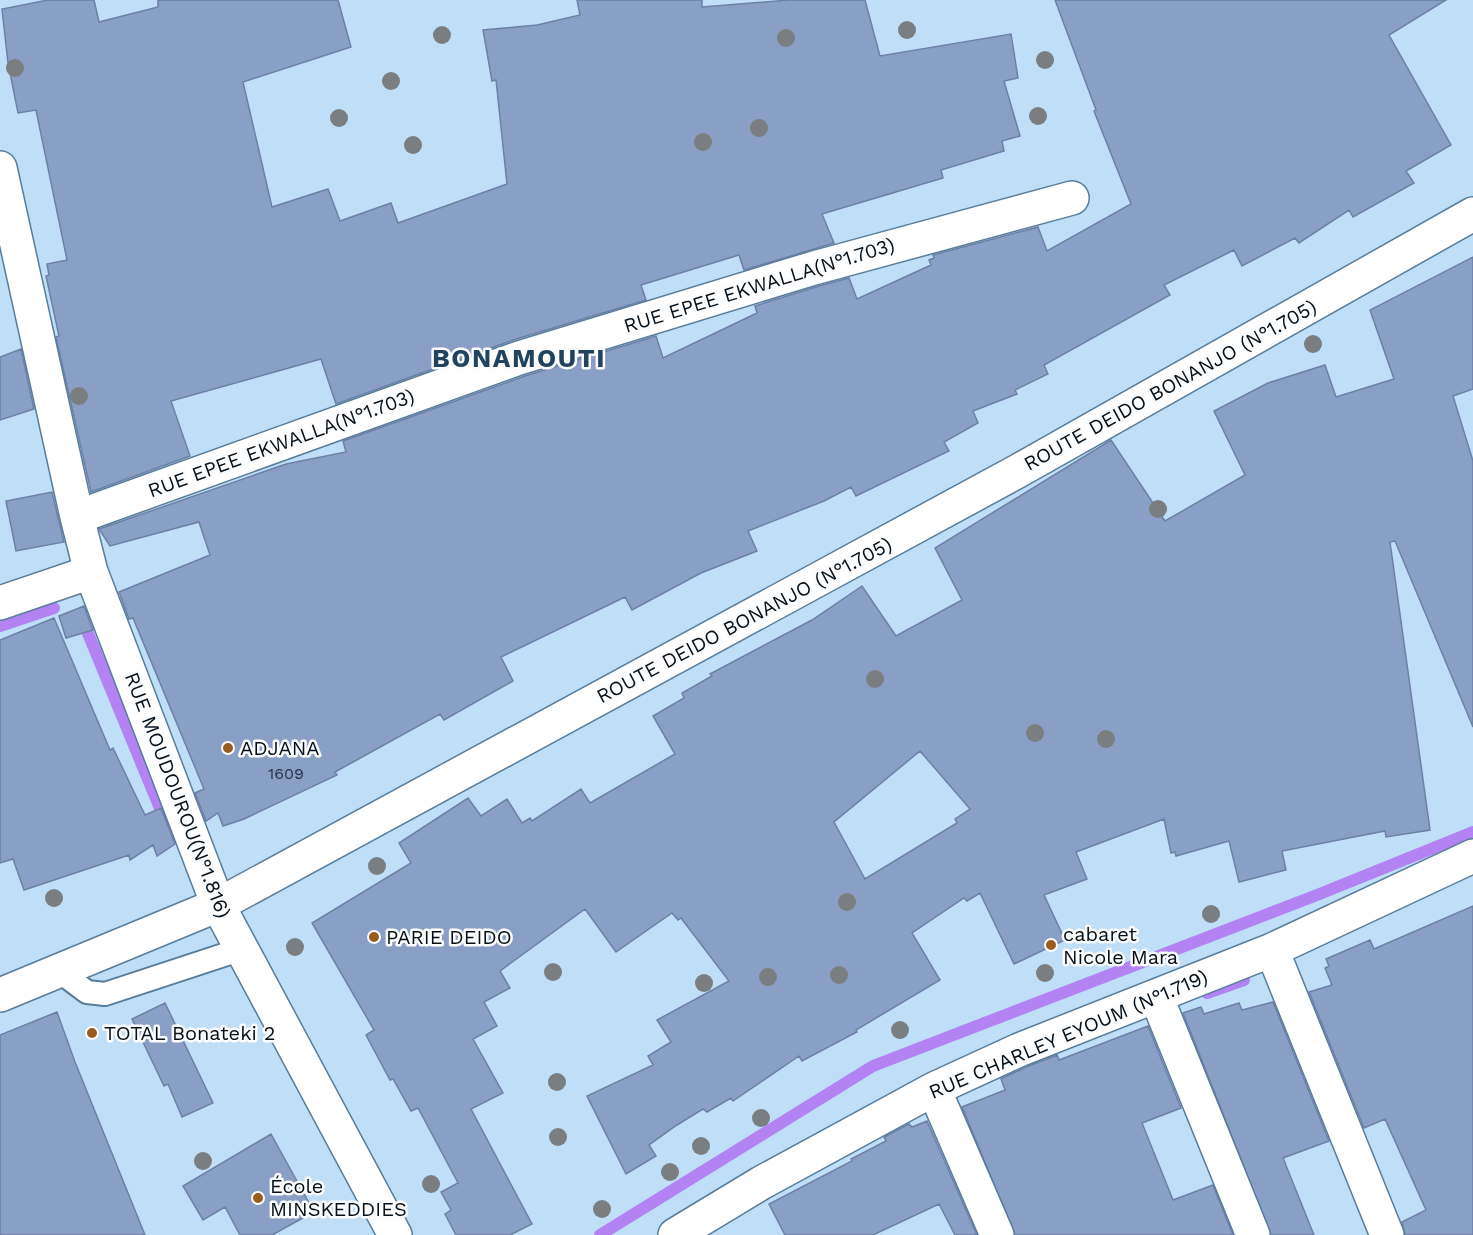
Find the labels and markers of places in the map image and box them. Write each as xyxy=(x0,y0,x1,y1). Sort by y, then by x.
place label: ADJANA xyxy=(240,736,320,760)
marker: ADJANA xyxy=(221,741,235,755)
place label: cabaret Nicole Mara xyxy=(1063,922,1178,969)
place label: PARIE DEIDO xyxy=(386,925,512,949)
marker: PARIE DEIDO xyxy=(367,930,381,944)
marker: cabaret Nicole Mara xyxy=(1044,938,1058,952)
place label: TOTAL Bonateki 2 xyxy=(104,1021,275,1045)
marker: TOTAL Bonateki 2 xyxy=(85,1026,99,1040)
place label: École MINSKEDDIES xyxy=(270,1174,407,1221)
marker: École MINSKEDDIES xyxy=(251,1191,265,1205)

